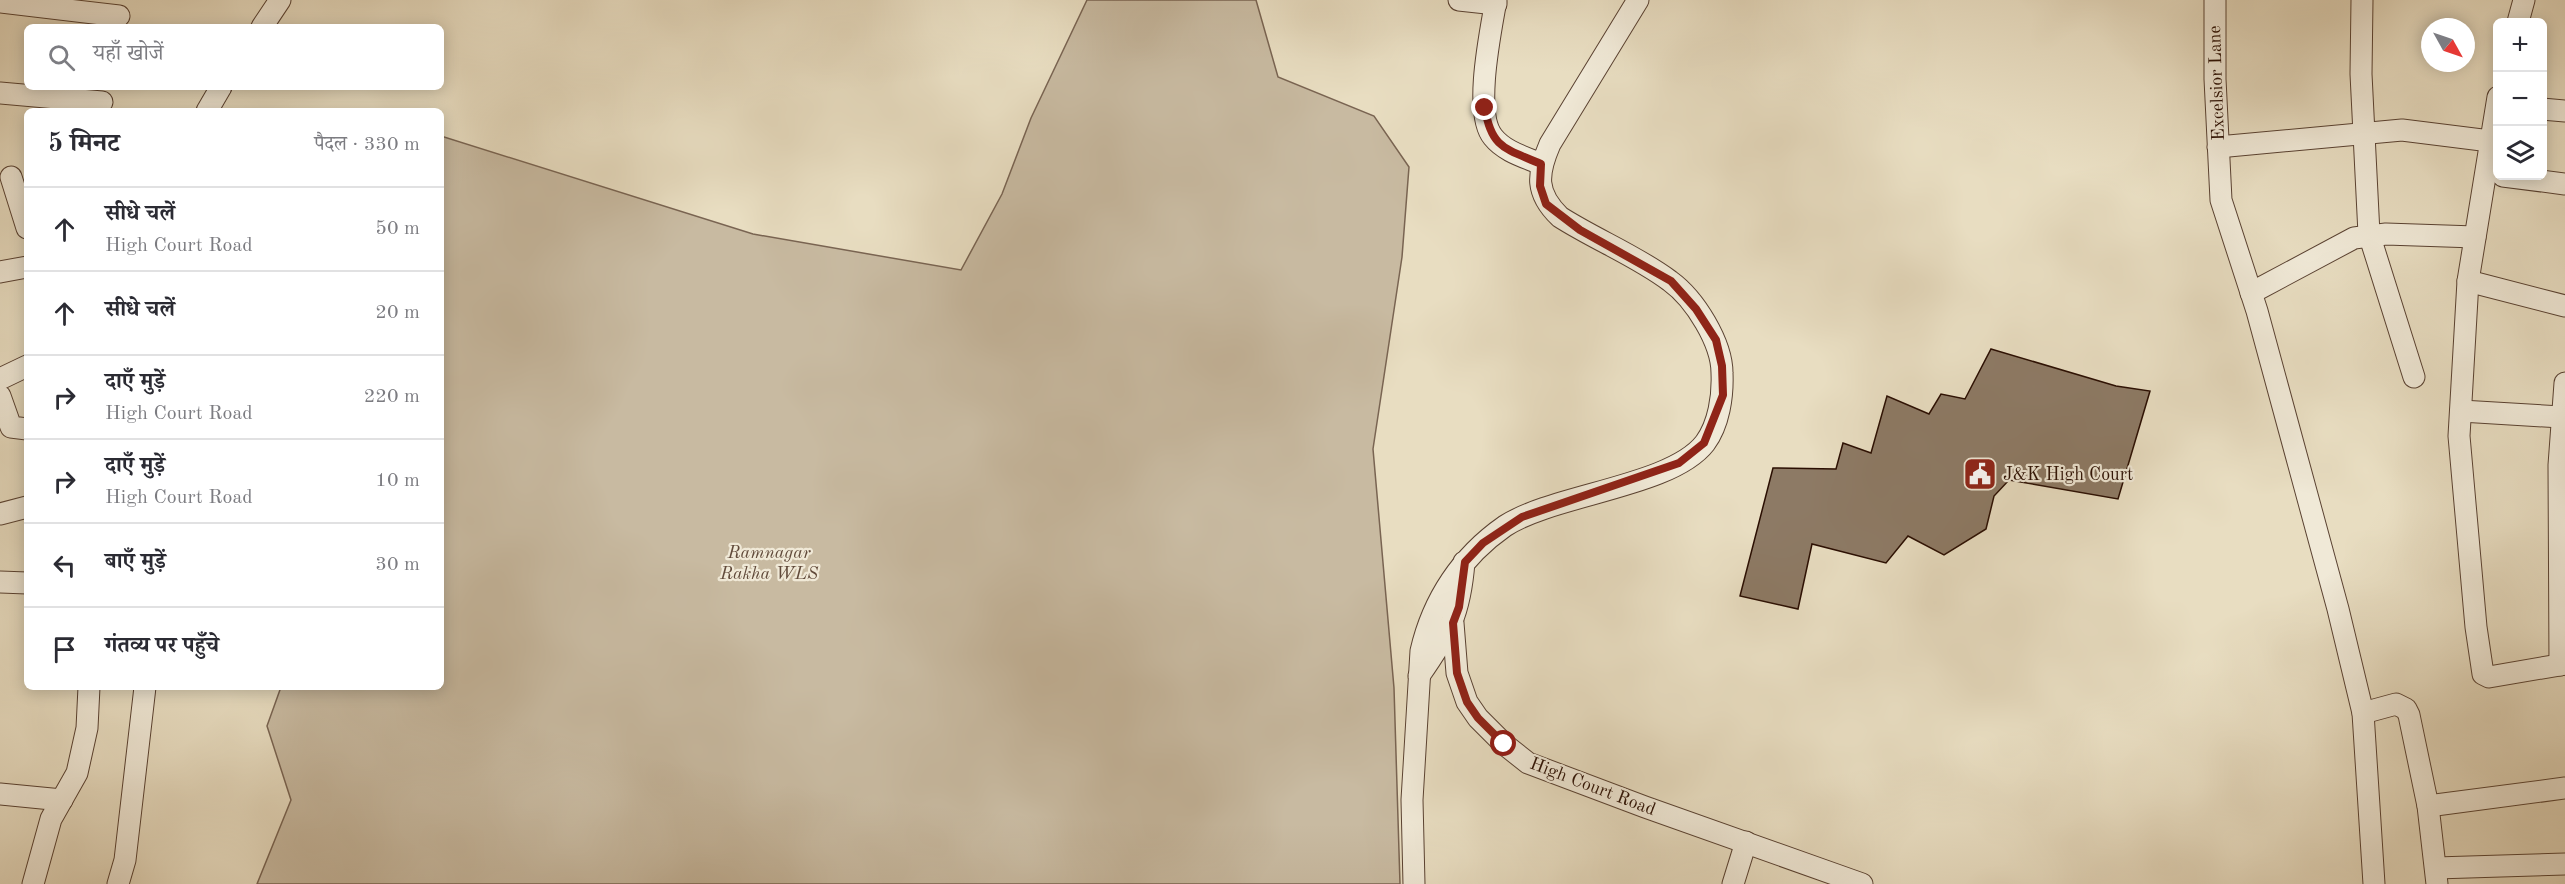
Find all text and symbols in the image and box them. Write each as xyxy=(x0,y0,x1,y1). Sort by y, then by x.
north arrow xyxy=(2421,18,2475,72)
map controls xyxy=(2493,18,2547,180)
button: + xyxy=(2493,18,2547,72)
search box xyxy=(24,24,444,90)
street label: Excelsior Lane xyxy=(2206,25,2228,141)
icon: search xyxy=(45,41,78,74)
text: यहाँ खोजें xyxy=(93,43,164,65)
button: − xyxy=(2493,72,2547,126)
route end xyxy=(1471,94,1497,120)
button: layers xyxy=(2493,126,2547,180)
text: 5 मिनट xyxy=(48,131,120,157)
text: पैदल · 330 m xyxy=(314,135,420,155)
text: सीधे चलें xyxy=(105,203,175,225)
icon: ahead xyxy=(48,213,81,246)
text: 50 m xyxy=(375,219,420,239)
text: High Court Road xyxy=(105,236,253,256)
icon: ahead xyxy=(48,297,81,330)
text: सीधे चलें xyxy=(105,299,175,321)
text: 20 m xyxy=(375,303,420,323)
text: दाएँ मुड़ें xyxy=(105,371,165,393)
icon: right xyxy=(48,381,81,414)
text: 220 m xyxy=(364,387,420,407)
text: High Court Road xyxy=(105,404,253,424)
text: दाएँ मुड़ें xyxy=(105,455,165,477)
public building icon: J&K High Court xyxy=(1962,456,1998,492)
icon: right xyxy=(48,465,81,498)
place label: J&K High Court xyxy=(2003,466,2133,484)
text: 10 m xyxy=(375,471,420,491)
text: High Court Road xyxy=(105,488,253,508)
park label: Ramnagar Rakha WLS xyxy=(719,544,819,583)
icon: left xyxy=(48,549,81,582)
text: बाएँ मुड़ें xyxy=(105,551,166,573)
text: 30 m xyxy=(375,555,420,575)
icon: arrive xyxy=(48,633,81,666)
text: गंतव्य पर पहुँचे xyxy=(105,635,219,657)
route start xyxy=(1490,730,1516,756)
street label: High Court Road xyxy=(1527,755,1658,819)

